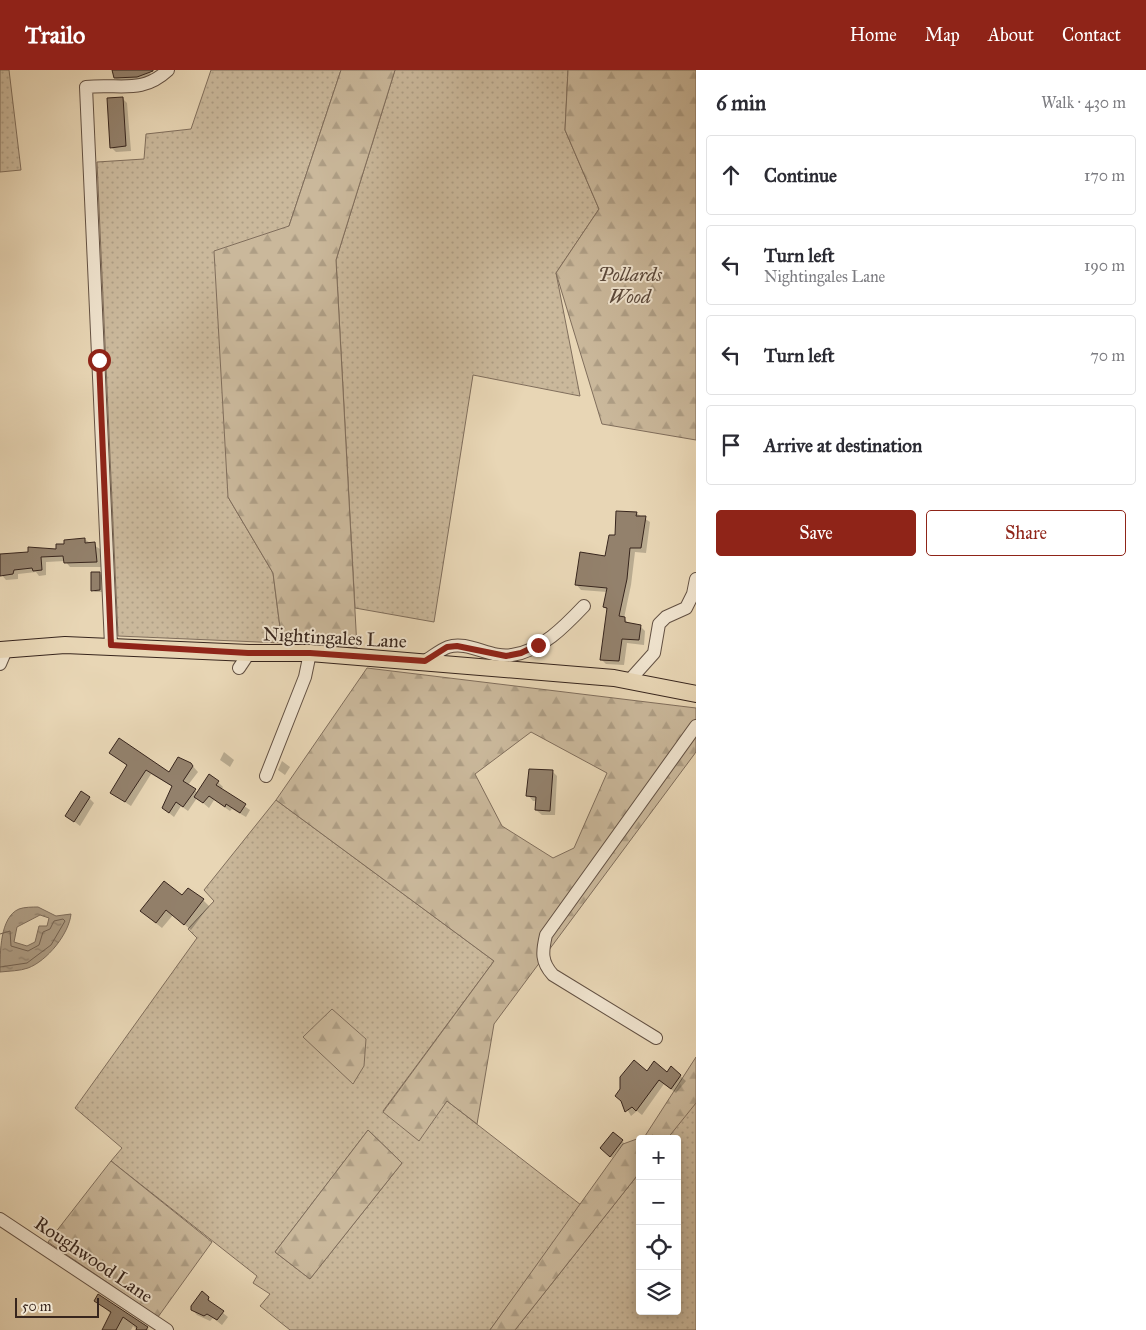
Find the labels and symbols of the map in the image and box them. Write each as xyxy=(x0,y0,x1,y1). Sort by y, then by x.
park label: Pollards Wood xyxy=(598,263,663,308)
route start xyxy=(88,349,111,372)
street label: Nightingales Lane xyxy=(262,622,408,654)
route end xyxy=(527,634,550,657)
street label: Roughwood Lane xyxy=(30,1211,157,1308)
scale bar xyxy=(15,1295,99,1318)

